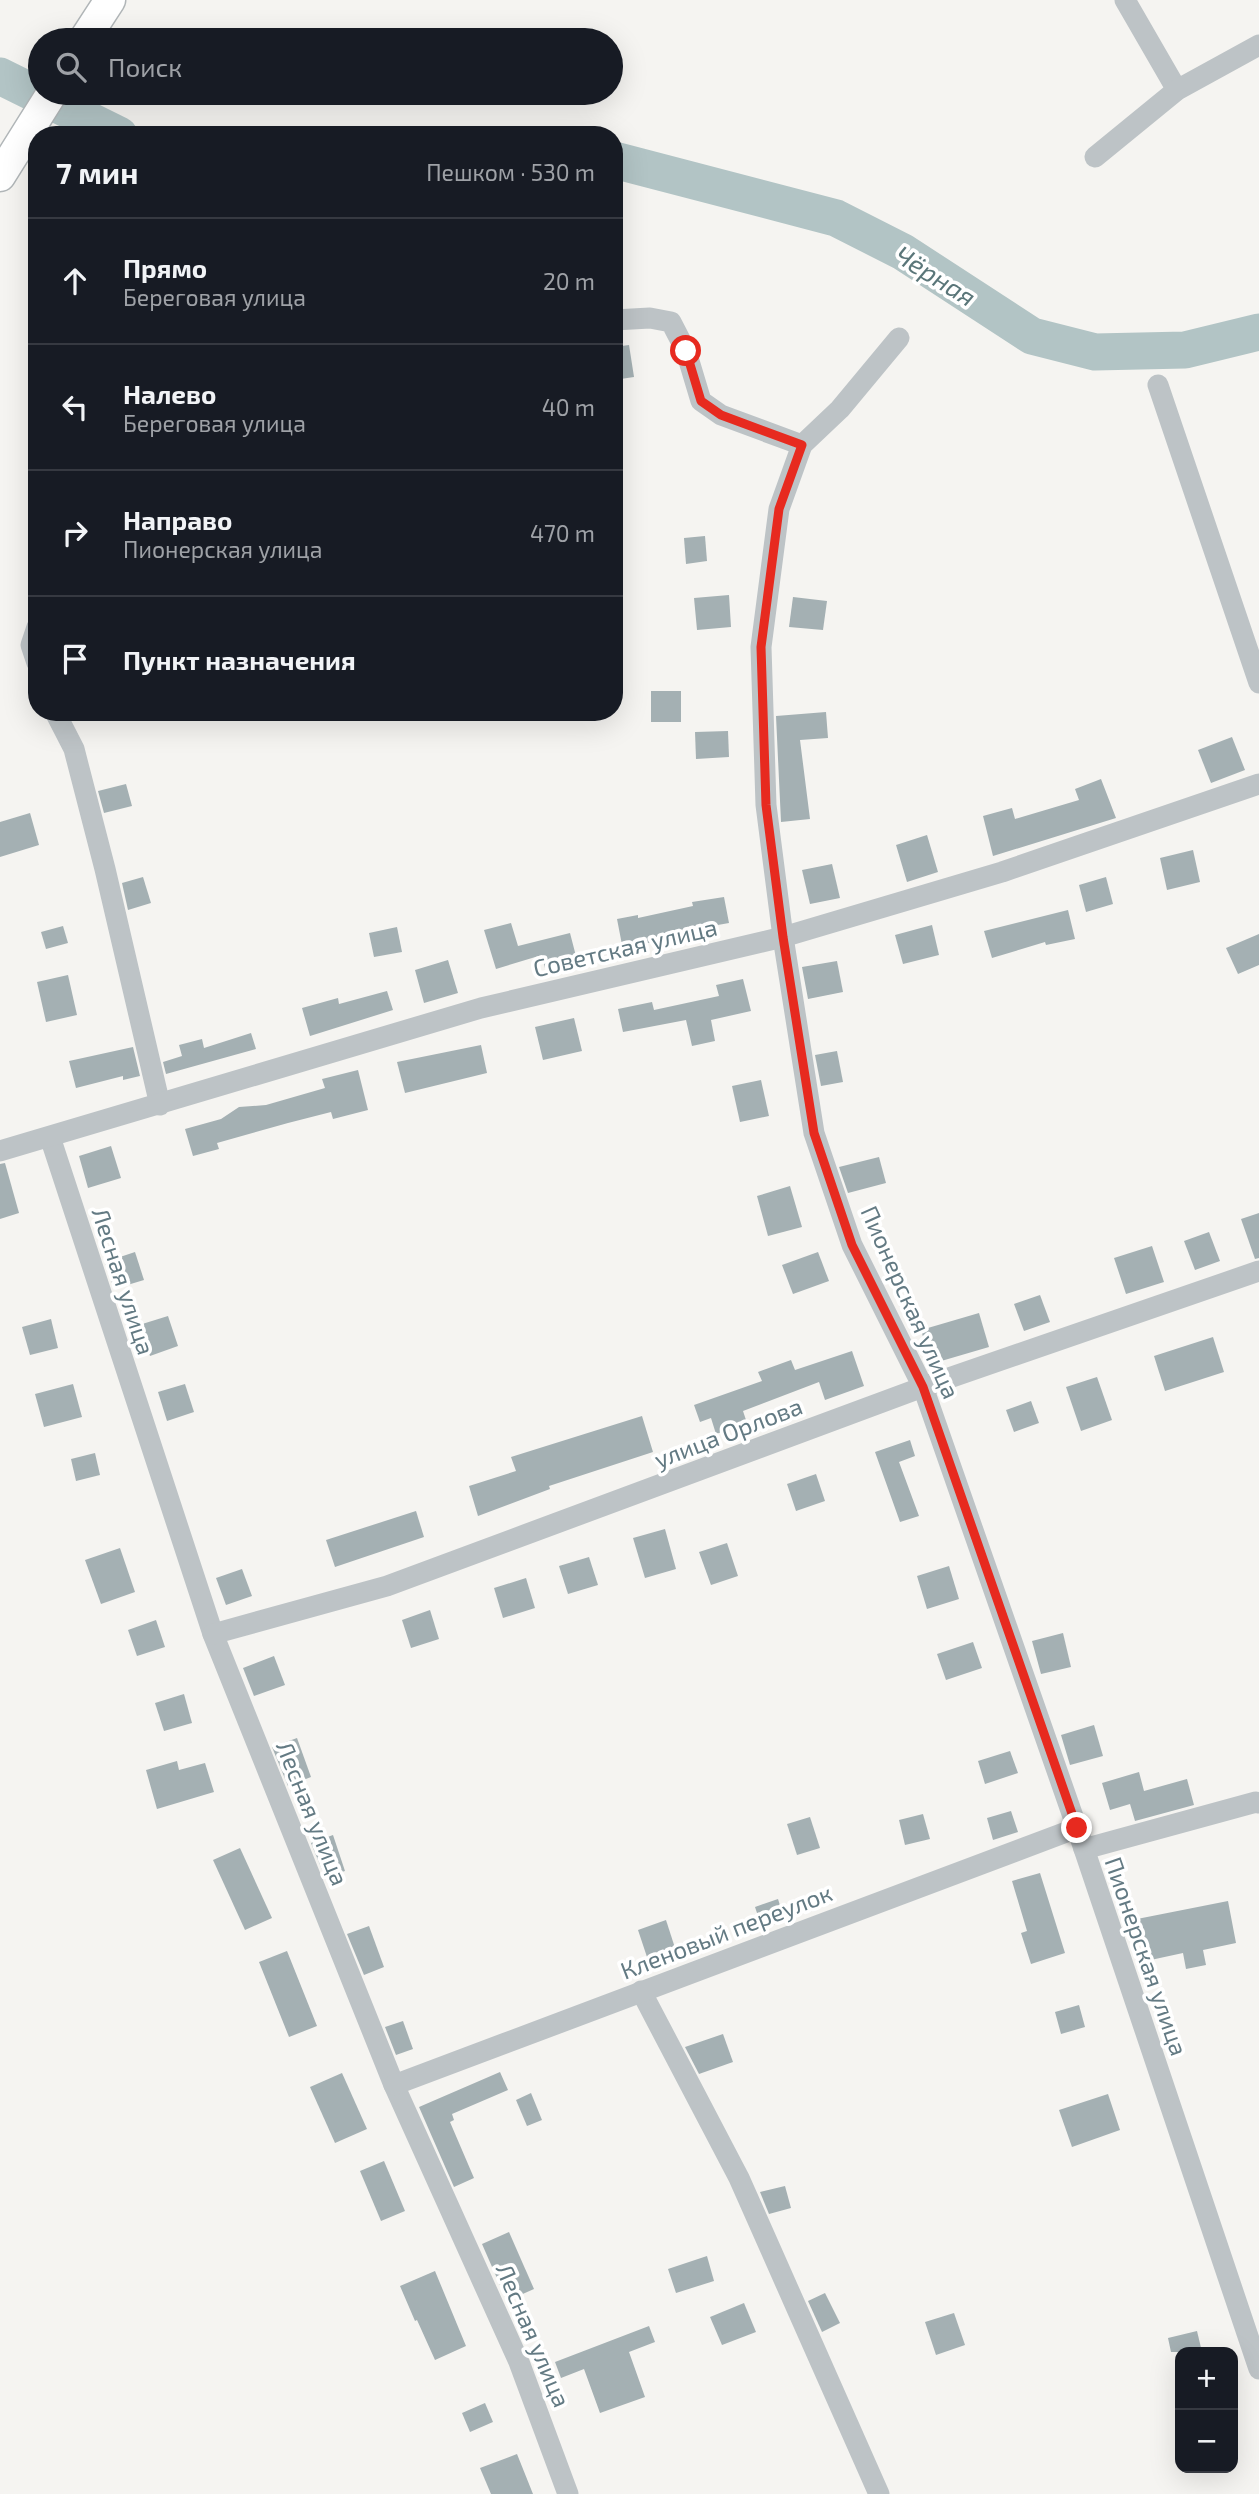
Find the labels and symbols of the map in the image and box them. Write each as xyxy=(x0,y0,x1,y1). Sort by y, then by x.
water label: Чёрная xyxy=(890,238,982,312)
route start xyxy=(670,335,701,366)
street label: Советская улица xyxy=(530,912,720,983)
street label: Пионерская улица xyxy=(855,1201,967,1403)
street label: Лесная улица xyxy=(86,1204,161,1359)
street label: улица Орлова xyxy=(650,1390,806,1474)
street label: Лесная улица xyxy=(270,1737,355,1890)
route end xyxy=(1061,1812,1092,1843)
street label: Пионерская улица xyxy=(1098,1853,1195,2059)
street label: Кленовый переулок xyxy=(616,1877,836,1986)
street label: Лесная улица xyxy=(490,2259,577,2411)

